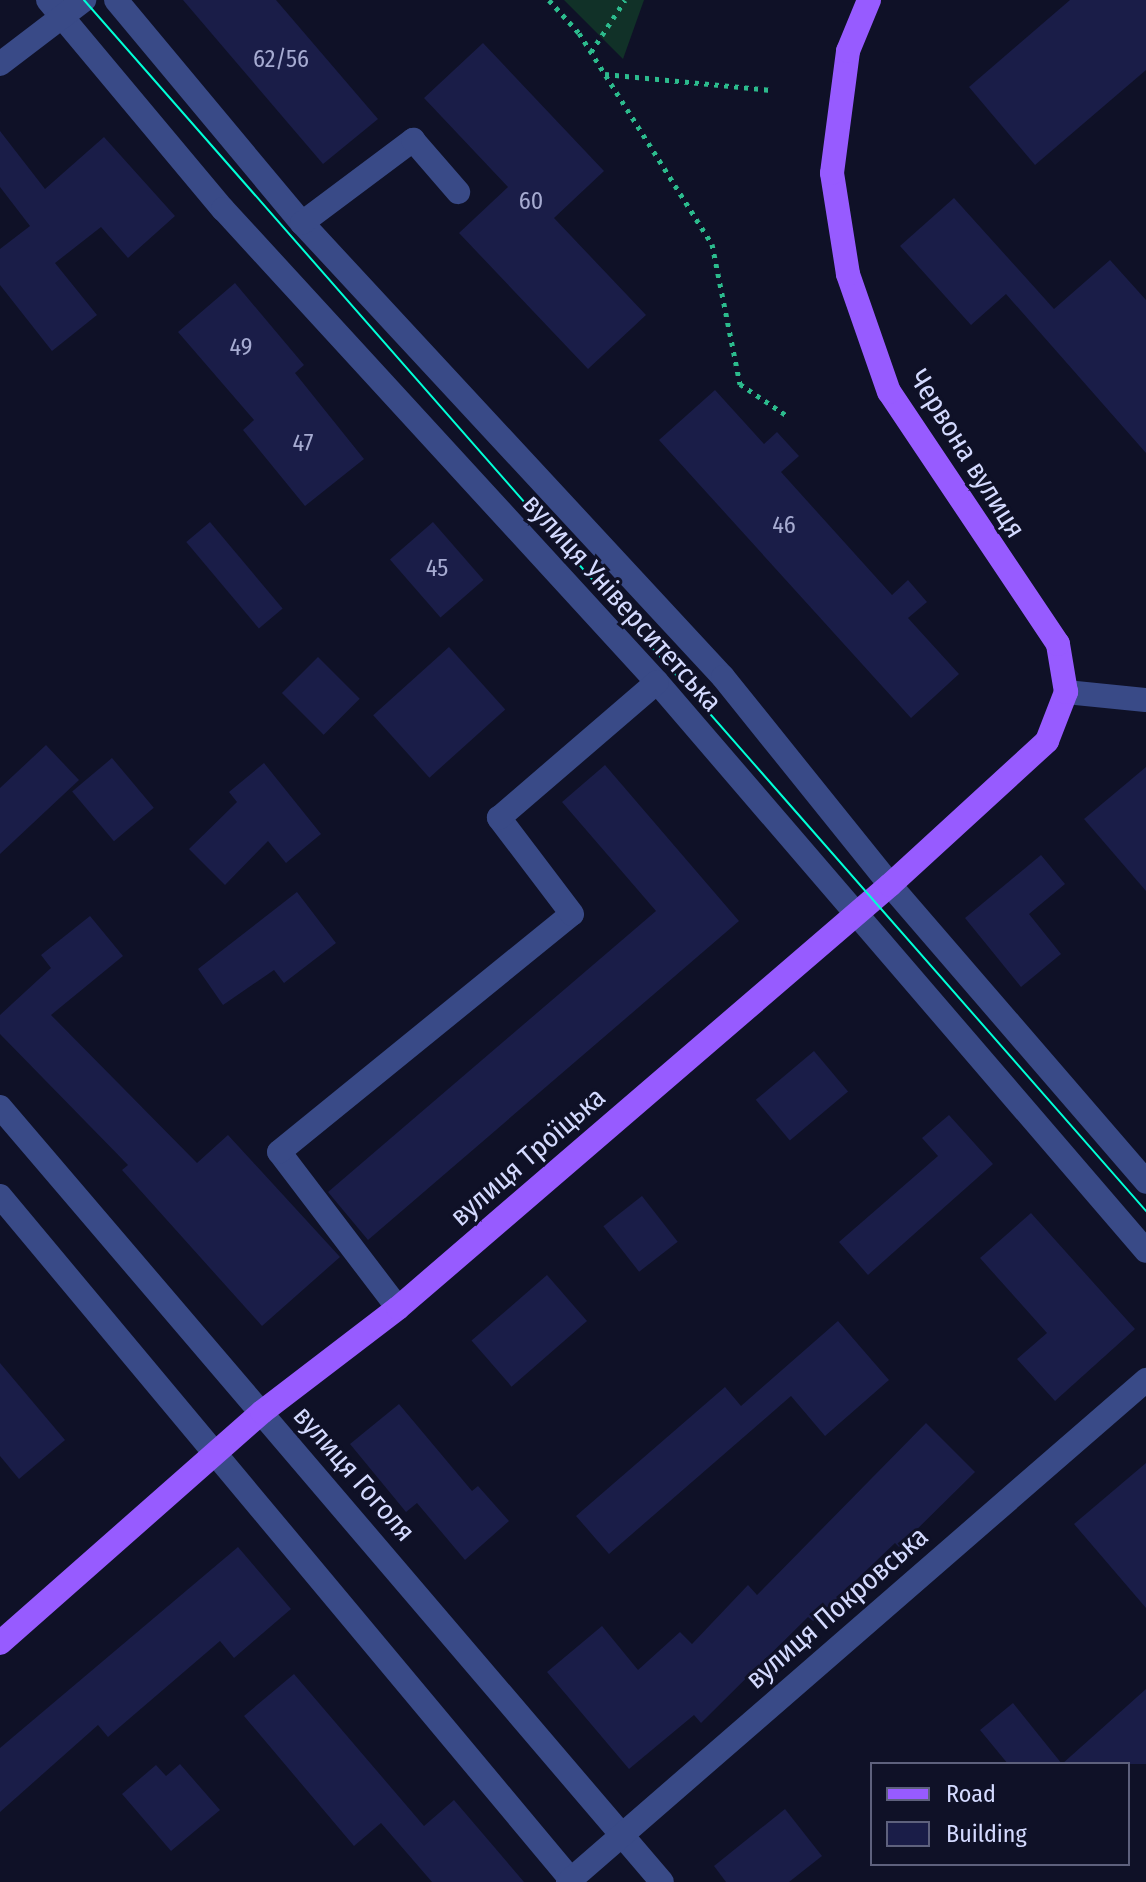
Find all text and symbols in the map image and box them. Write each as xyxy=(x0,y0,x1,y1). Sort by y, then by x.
house number: 62/56 xyxy=(253,46,309,74)
house number: 60 xyxy=(519,188,543,216)
house number: 49 xyxy=(230,334,252,362)
street label: Червона вулиця xyxy=(902,364,1032,544)
house number: 47 xyxy=(293,430,313,458)
street label: вулиця Університетська xyxy=(516,487,728,719)
house number: 46 xyxy=(772,512,796,540)
house number: 45 xyxy=(426,555,448,583)
street label: вулиця Троїцька xyxy=(444,1081,612,1233)
street label: вулиця Гоголя xyxy=(286,1399,422,1549)
street label: вулиця Покровська xyxy=(739,1520,935,1696)
legend xyxy=(870,1762,1130,1866)
text: Road xyxy=(946,1780,996,1808)
text: Building xyxy=(946,1820,1027,1848)

